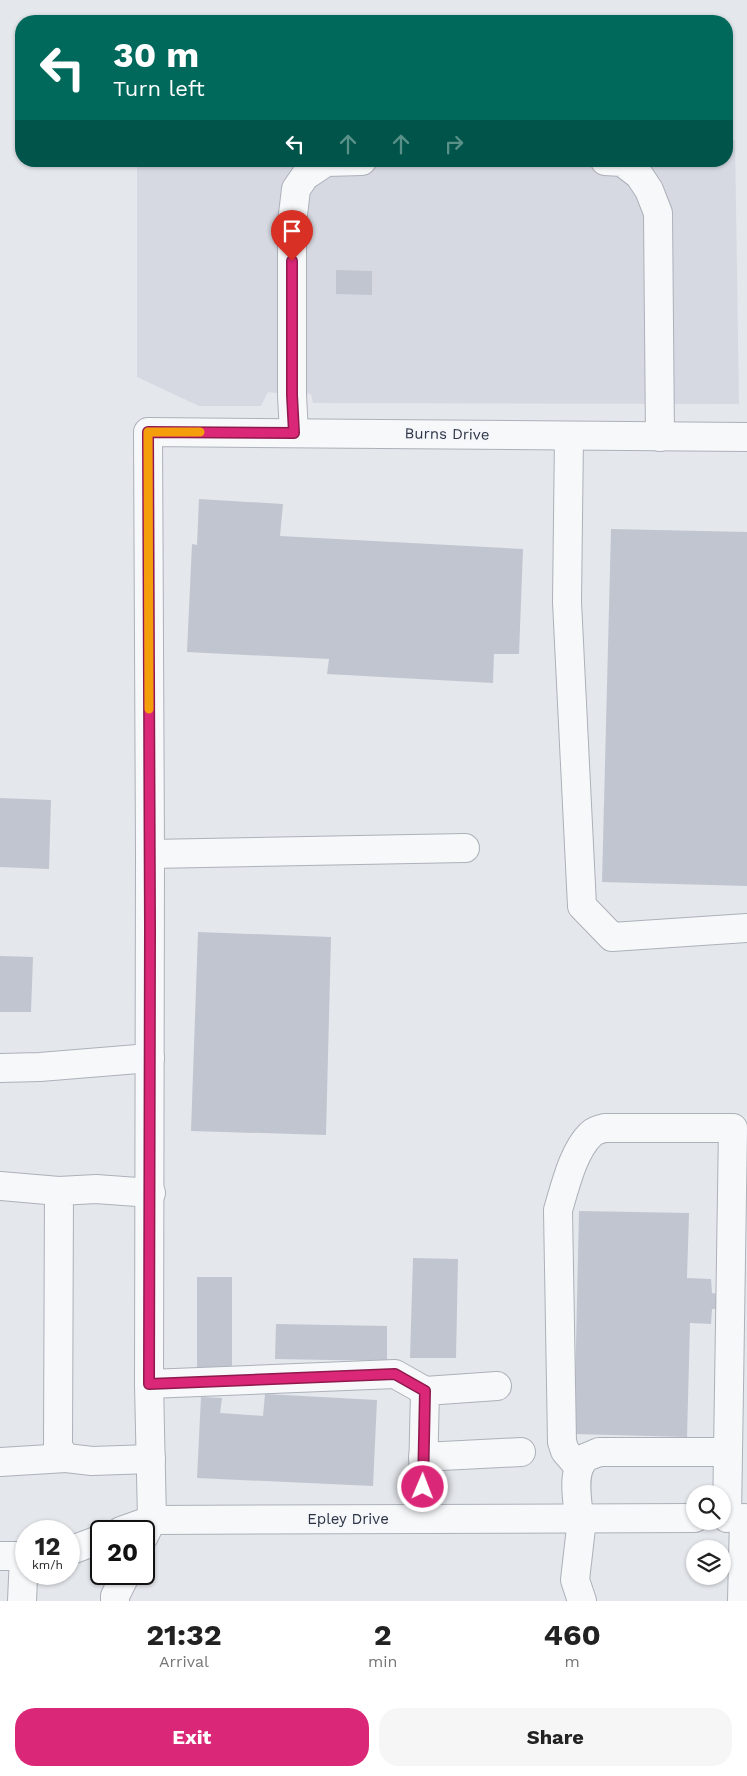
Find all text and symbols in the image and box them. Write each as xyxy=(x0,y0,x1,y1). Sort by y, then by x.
text: 30 m xyxy=(113,34,199,76)
icon: left xyxy=(30,35,95,100)
text: Turn left xyxy=(113,76,205,101)
icon: left xyxy=(281,130,309,158)
icon: ahead xyxy=(334,130,362,158)
icon: ahead xyxy=(387,130,415,158)
icon: right xyxy=(440,130,468,158)
pin xyxy=(271,210,313,261)
icon: arrive xyxy=(278,217,306,245)
street label: Burns Drive xyxy=(404,424,490,444)
position arrow xyxy=(396,1460,448,1512)
map controls xyxy=(686,1485,731,1585)
button: search xyxy=(686,1485,731,1530)
street label: Epley Drive xyxy=(307,1510,389,1528)
speed limit sign: 20 xyxy=(90,1520,155,1585)
text: 12 xyxy=(35,1532,60,1561)
button: layers xyxy=(686,1540,731,1585)
text: km/h xyxy=(32,1558,63,1572)
text: 21:32 xyxy=(146,1617,222,1652)
text: 2 xyxy=(374,1617,392,1652)
text: 460 xyxy=(544,1617,601,1652)
text: Arrival xyxy=(159,1652,209,1671)
text: min xyxy=(368,1652,397,1671)
text: m xyxy=(565,1652,580,1671)
button: Exit xyxy=(15,1708,369,1766)
button: Share xyxy=(379,1708,732,1766)

